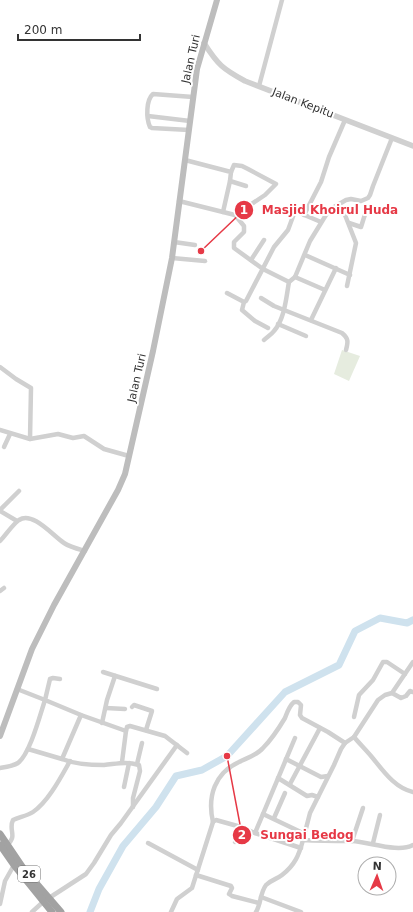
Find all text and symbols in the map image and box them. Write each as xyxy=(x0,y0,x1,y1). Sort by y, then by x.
scale bar xyxy=(18,16,140,42)
text: 200 m xyxy=(24,23,62,37)
street label: Jalan Turi xyxy=(179,33,203,86)
street label: Jalan Kepitu xyxy=(269,85,336,121)
callout: Masjid Khoirul Huda xyxy=(234,198,406,222)
text: 1 xyxy=(240,203,248,217)
text: Masjid Khoirul Huda xyxy=(262,203,398,217)
street label: Jalan Turi xyxy=(125,352,149,405)
callout: Sungai Bedog xyxy=(232,823,362,847)
text: 2 xyxy=(238,828,246,842)
text: Sungai Bedog xyxy=(260,828,354,842)
north arrow xyxy=(357,856,397,896)
text: N xyxy=(372,860,382,873)
road number: 26 xyxy=(18,866,40,882)

